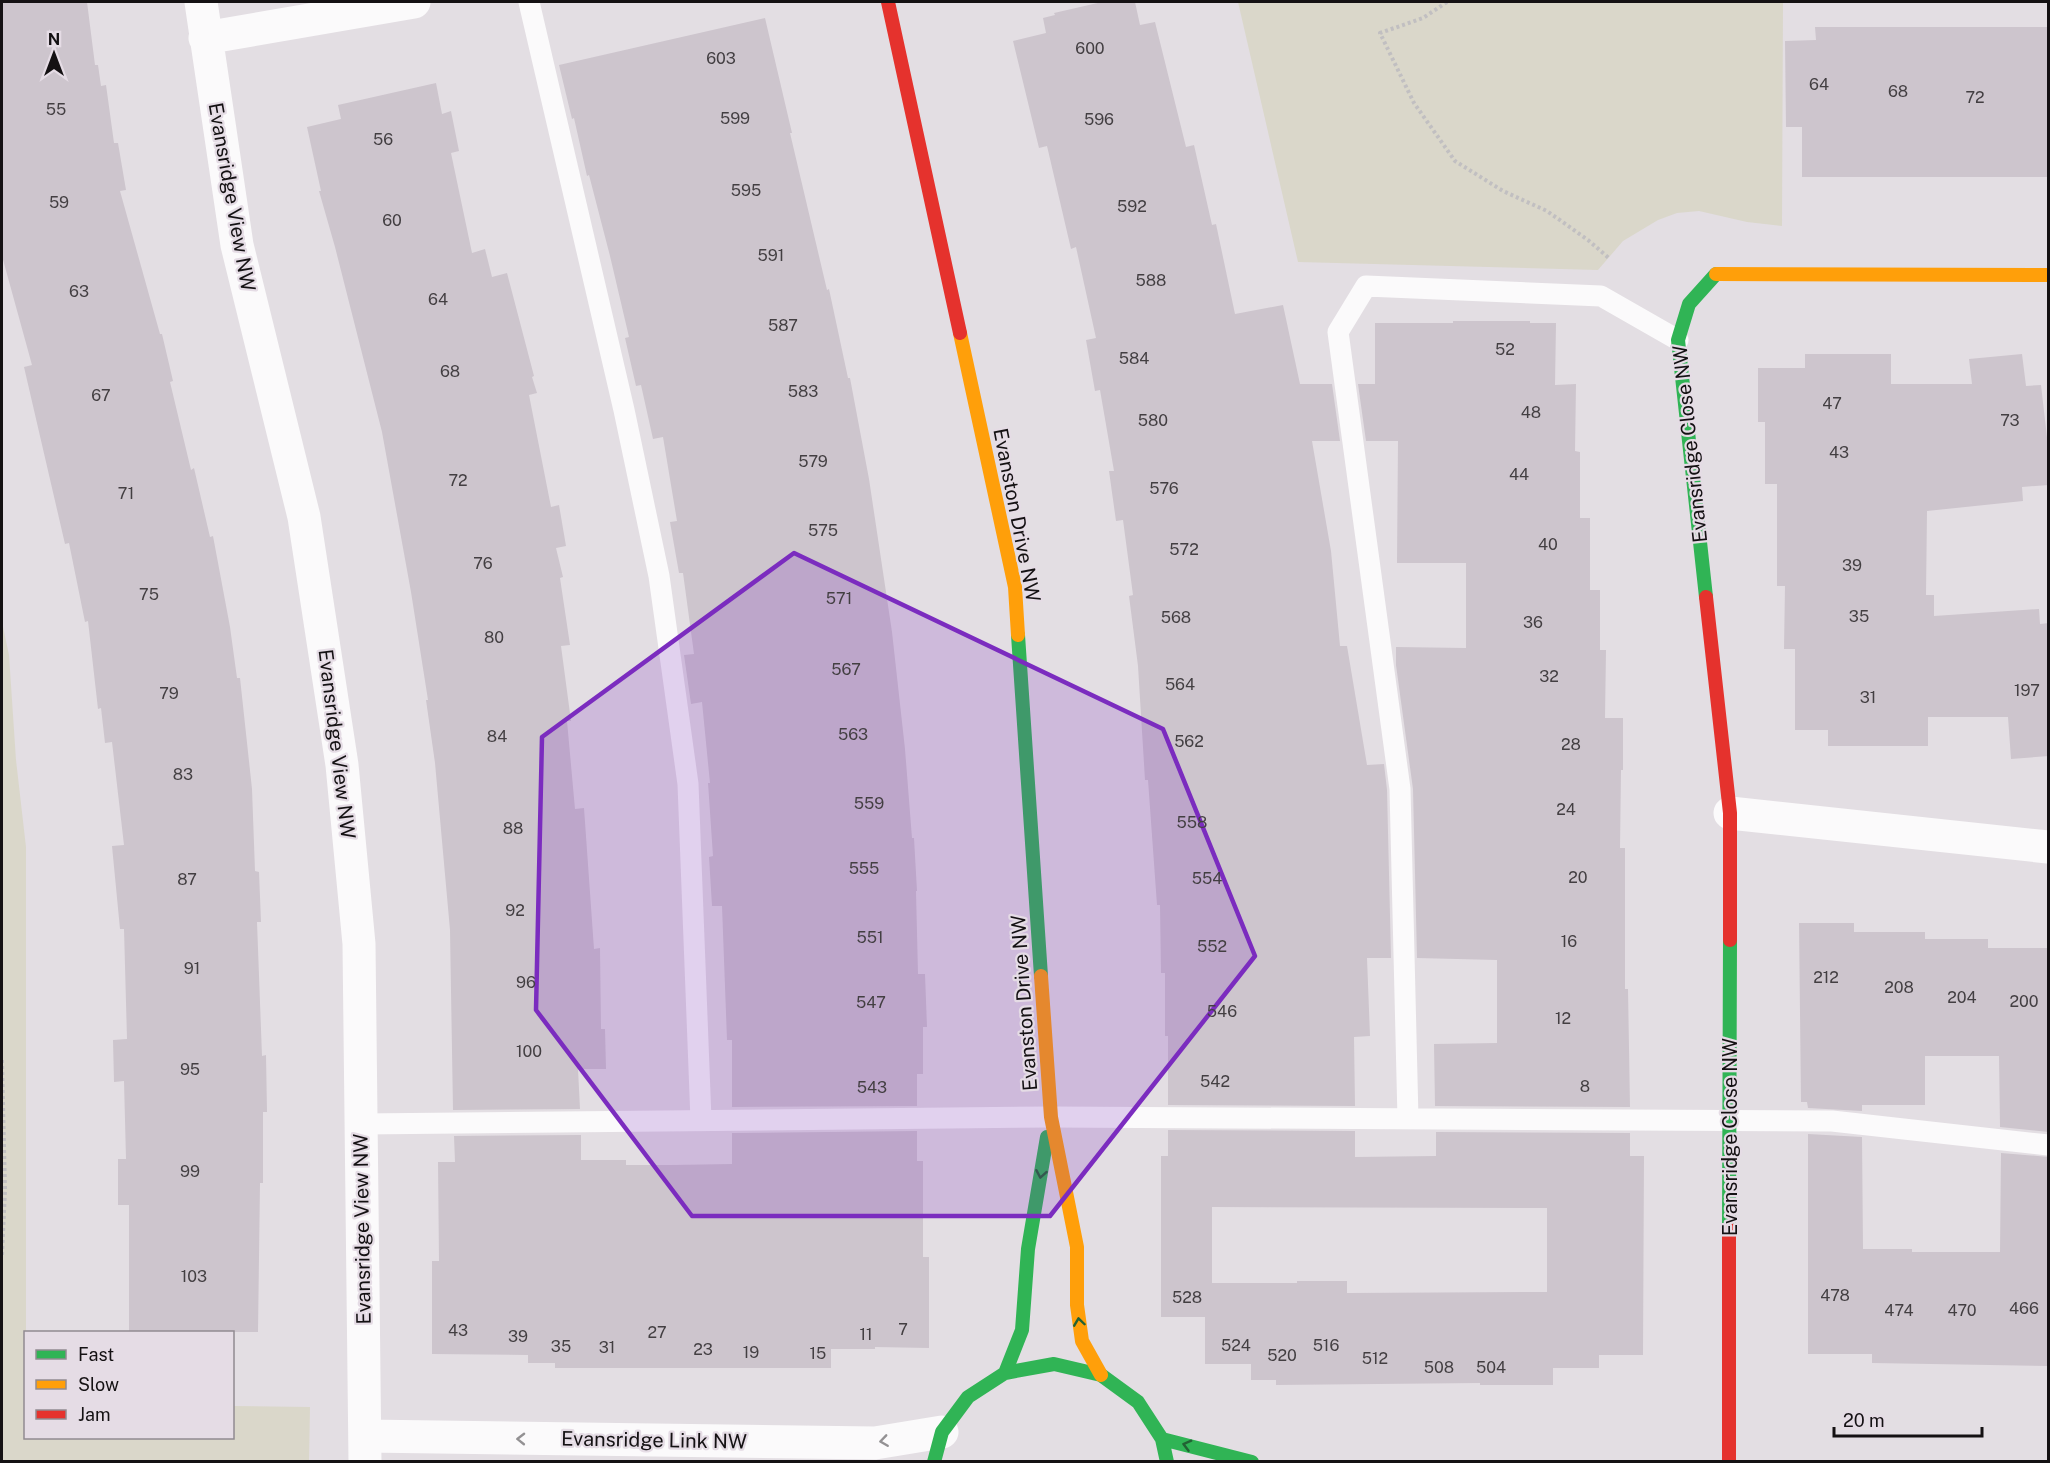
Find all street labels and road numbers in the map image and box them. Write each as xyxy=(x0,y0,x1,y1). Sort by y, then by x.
street label: Evansridge View NW xyxy=(204,101,260,293)
street label: Evansridge Close NW xyxy=(1668,344,1712,544)
street label: Evanston Drive NW xyxy=(988,426,1046,604)
street label: Evansridge View NW xyxy=(313,648,361,840)
street label: Evanston Drive NW xyxy=(1006,914,1042,1092)
street label: Evansridge Close NW xyxy=(1718,1038,1742,1236)
street label: Evansridge View NW xyxy=(348,1133,376,1325)
street label: Evansridge Link NW xyxy=(561,1426,747,1454)

